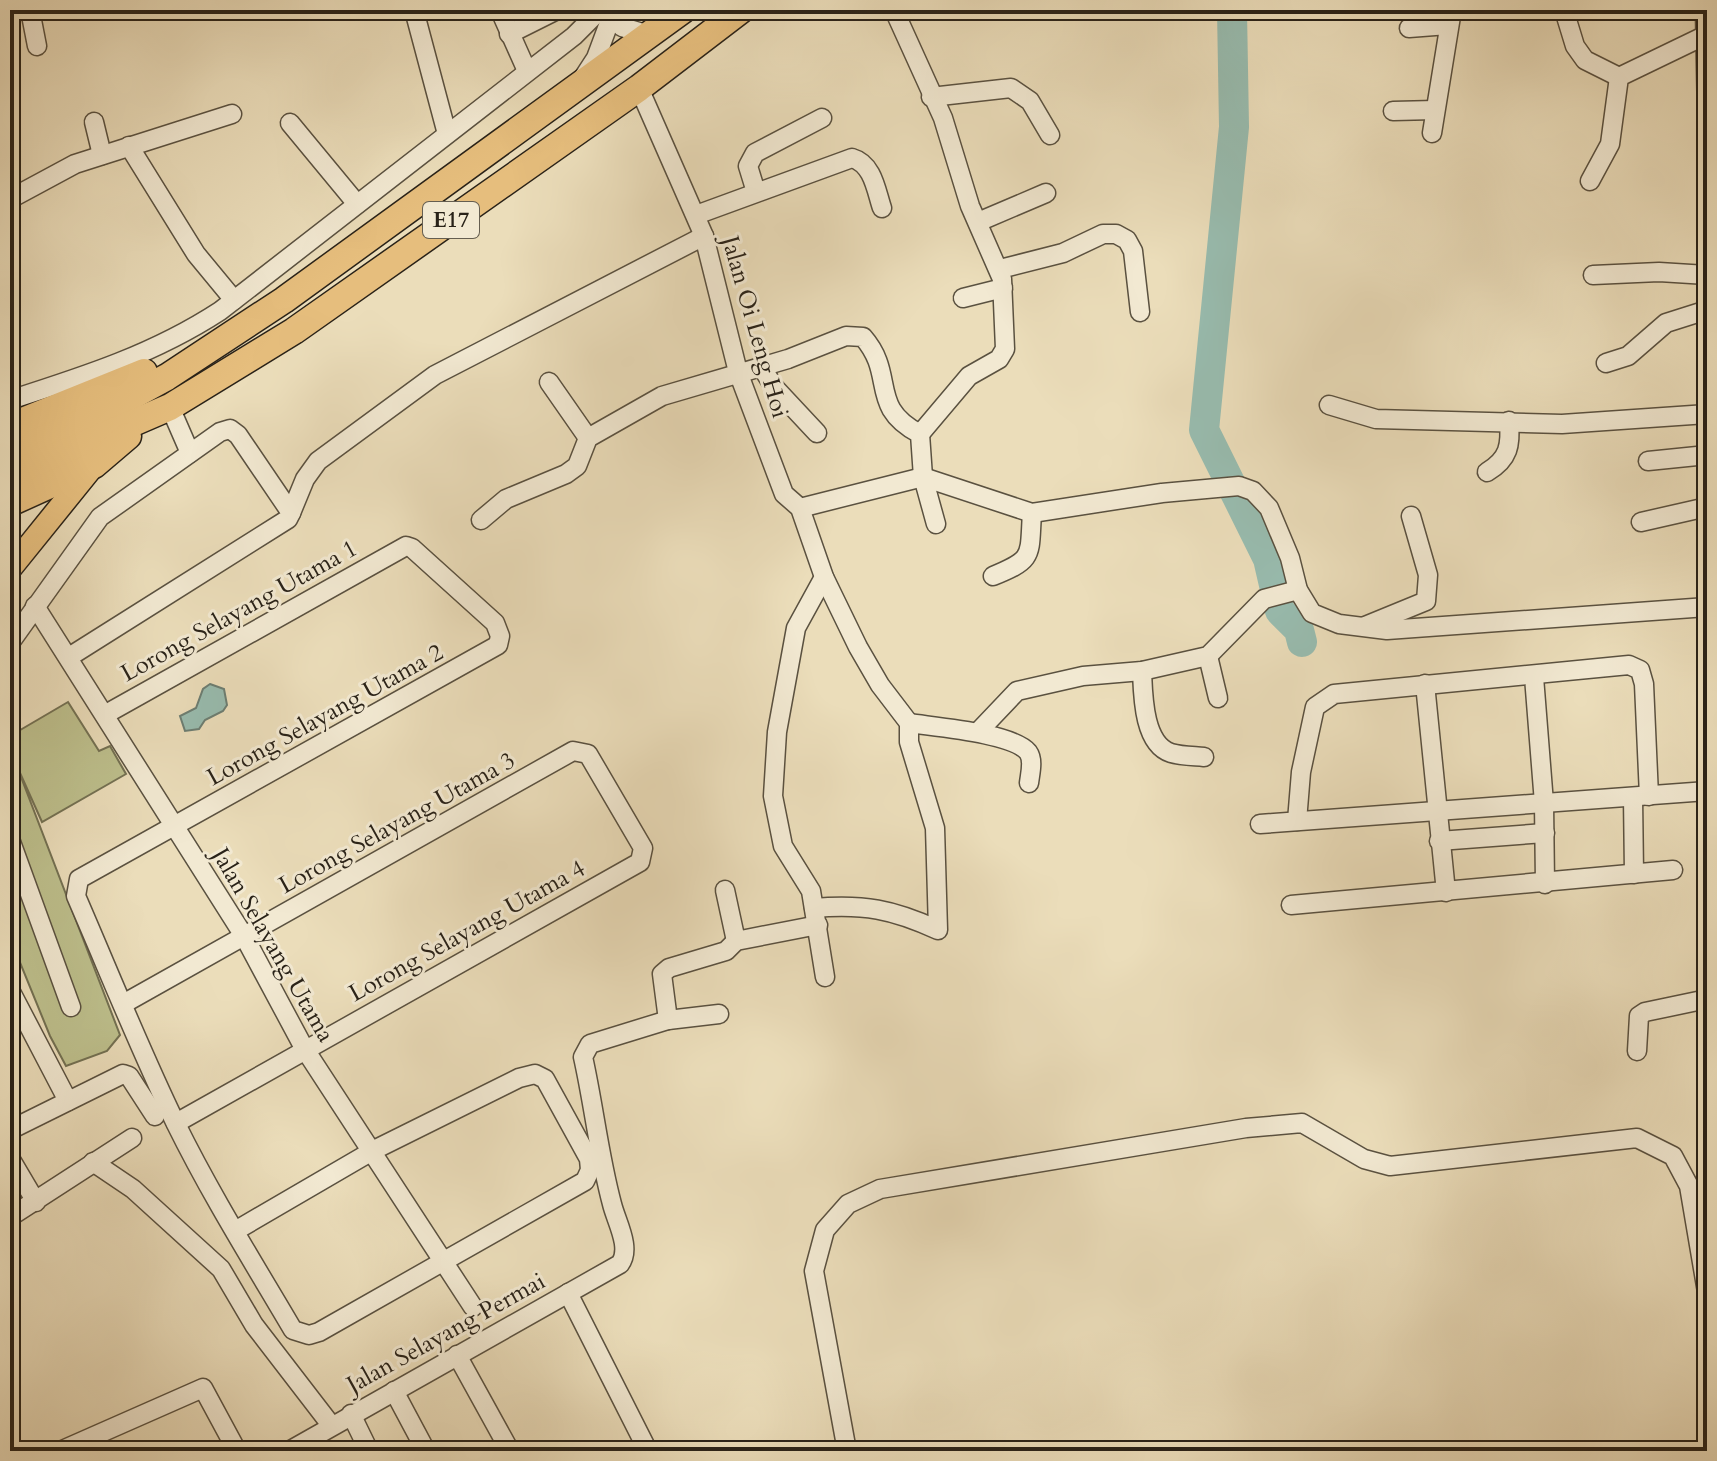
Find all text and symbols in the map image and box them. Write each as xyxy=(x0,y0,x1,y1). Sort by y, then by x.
road number: E17 xyxy=(423,202,479,238)
street label: Jalan Oi Leng Hoi xyxy=(712,229,797,422)
street label: Lorong Selayang Utama 1 xyxy=(115,532,363,690)
street label: Lorong Selayang Utama 2 xyxy=(201,636,449,794)
street label: Lorong Selayang Utama 3 xyxy=(273,744,521,902)
street label: Jalan Selayang Utama xyxy=(202,839,342,1049)
street label: Lorong Selayang Utama 4 xyxy=(343,852,591,1010)
street label: Jalan Selayang Permai xyxy=(338,1265,551,1403)

